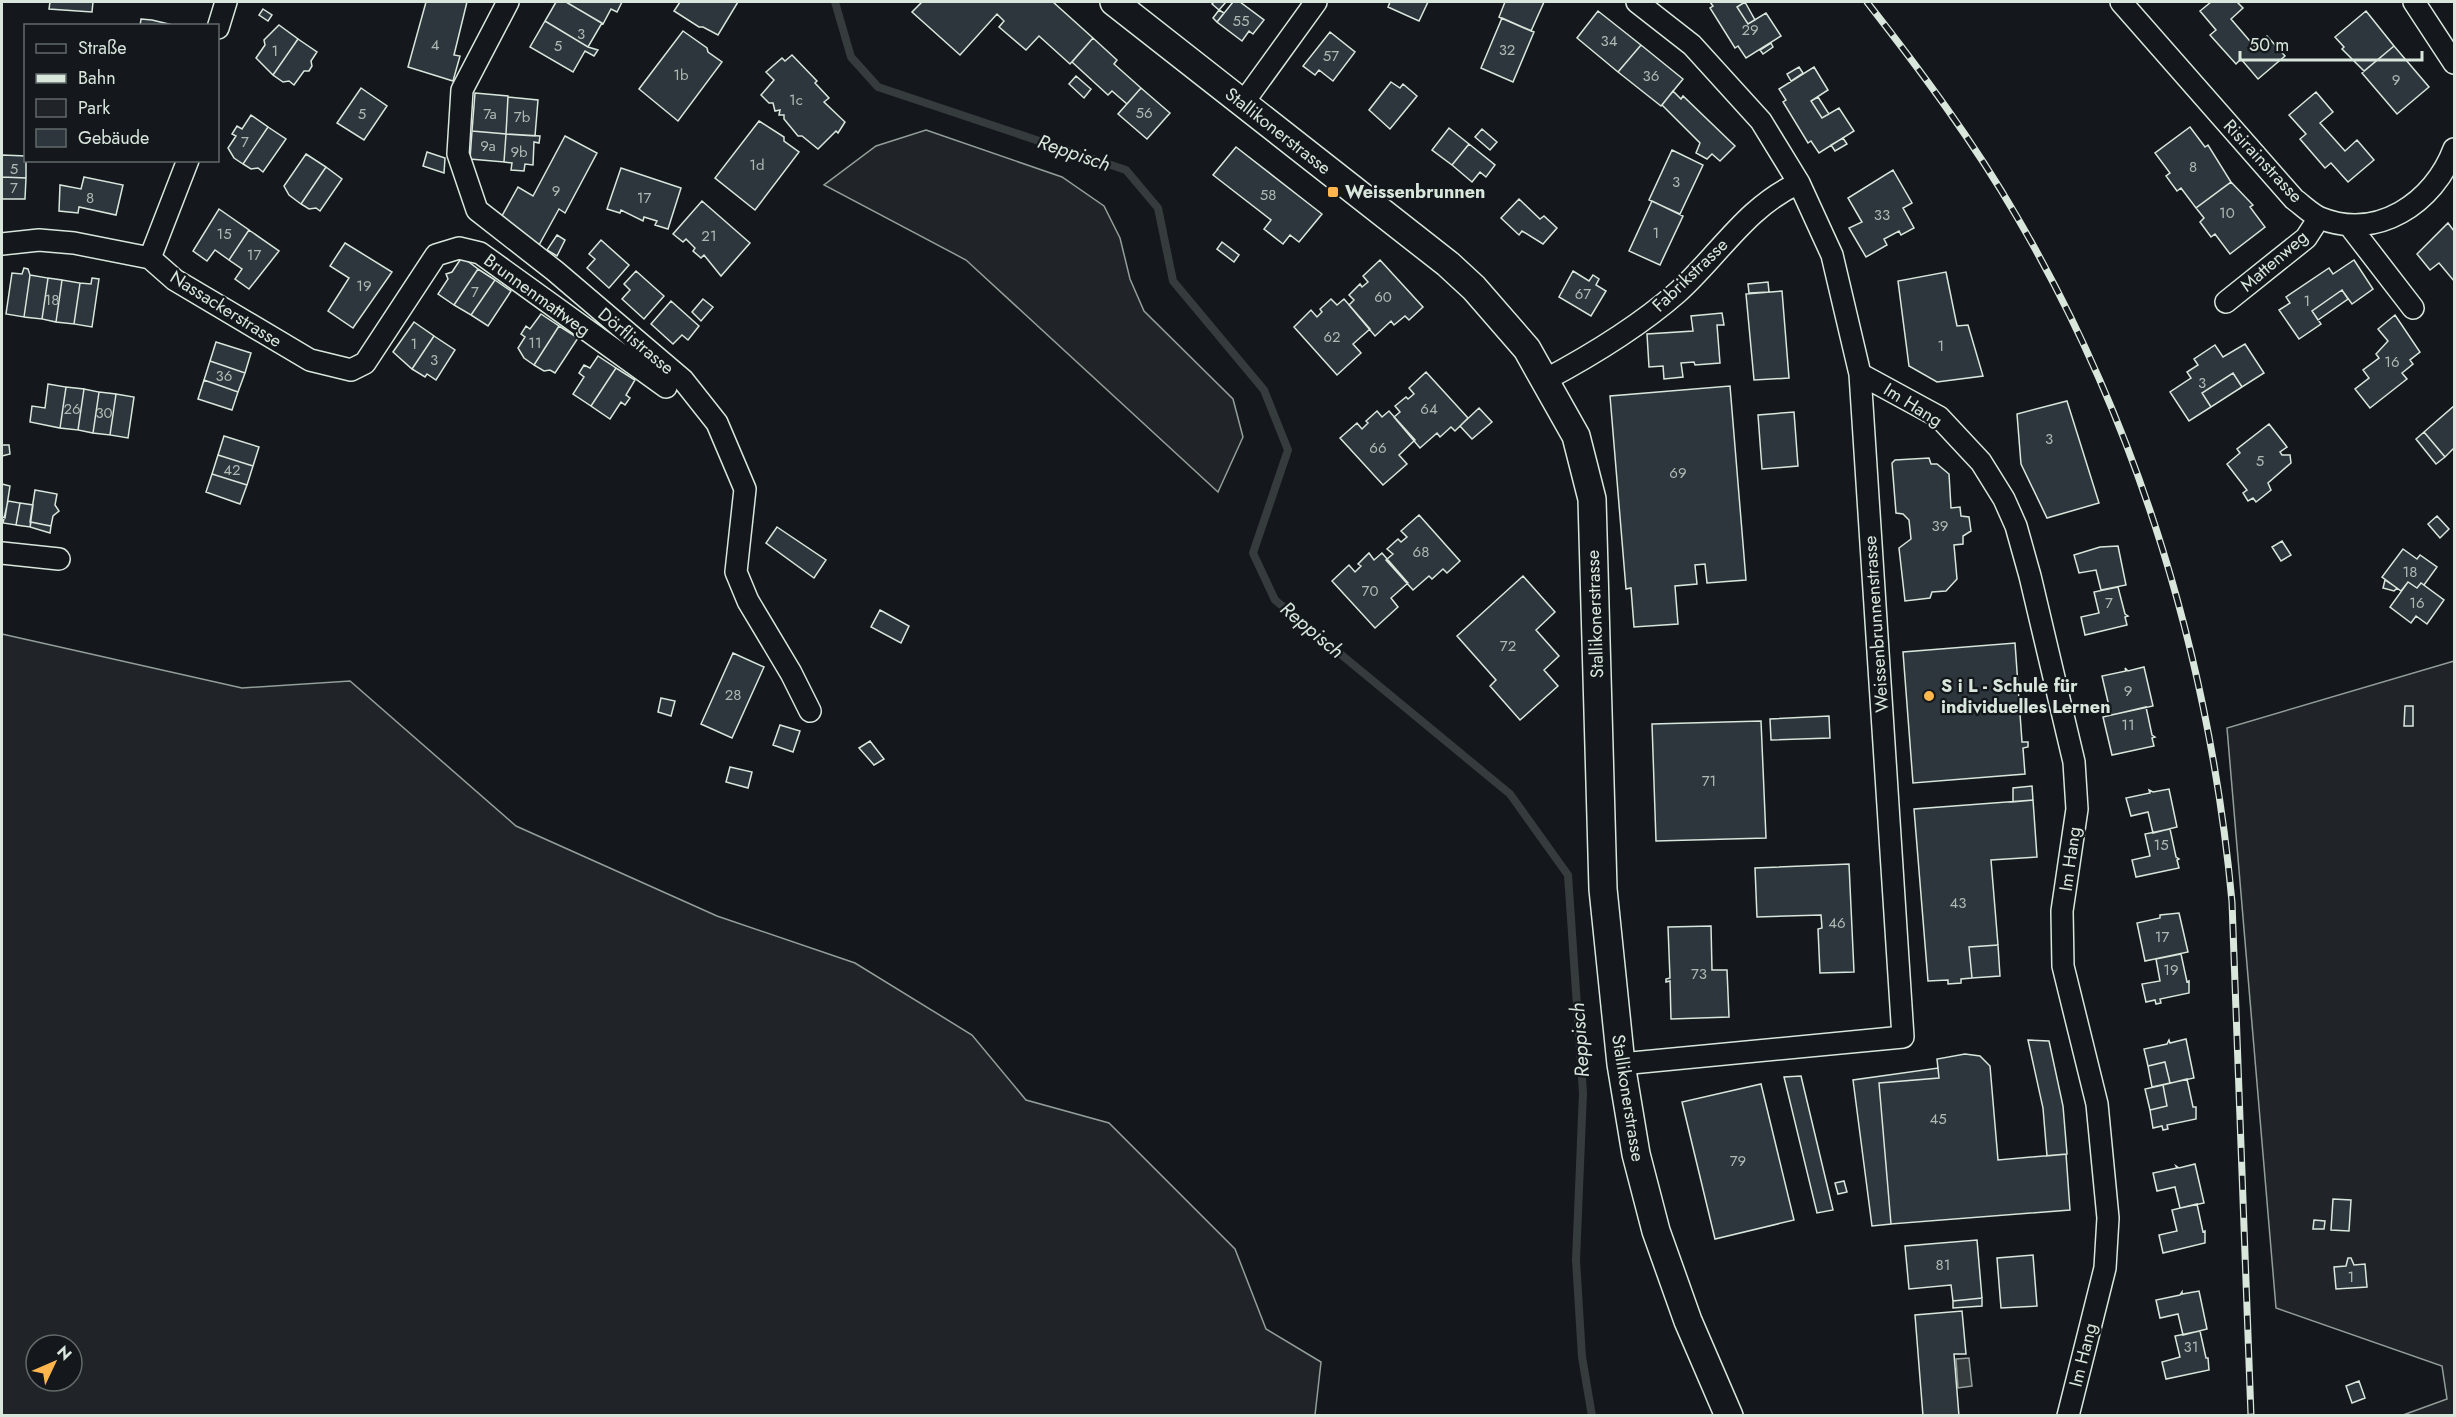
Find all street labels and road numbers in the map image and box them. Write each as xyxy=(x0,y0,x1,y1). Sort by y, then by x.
street label: Stallikonerstrasse xyxy=(1219,81,1337,181)
street label: Risirainstrasse xyxy=(2217,113,2309,209)
street label: Mattenweg xyxy=(2235,224,2313,298)
street label: Fabrikstrasse xyxy=(1646,232,1734,318)
street label: Brunnenmattweg xyxy=(478,247,596,343)
street label: Nassackerstrasse xyxy=(165,264,287,354)
street label: Dörflistrasse xyxy=(592,301,680,381)
street label: Im Hang xyxy=(1879,377,1947,433)
street label: Weissenbrunnenstrasse xyxy=(1857,535,1895,713)
street label: Stallikonerstrasse xyxy=(1580,549,1610,679)
street label: Im Hang xyxy=(2053,825,2087,893)
street label: Stallikonerstrasse xyxy=(1605,1033,1651,1163)
street label: Im Hang xyxy=(2063,1320,2103,1390)

